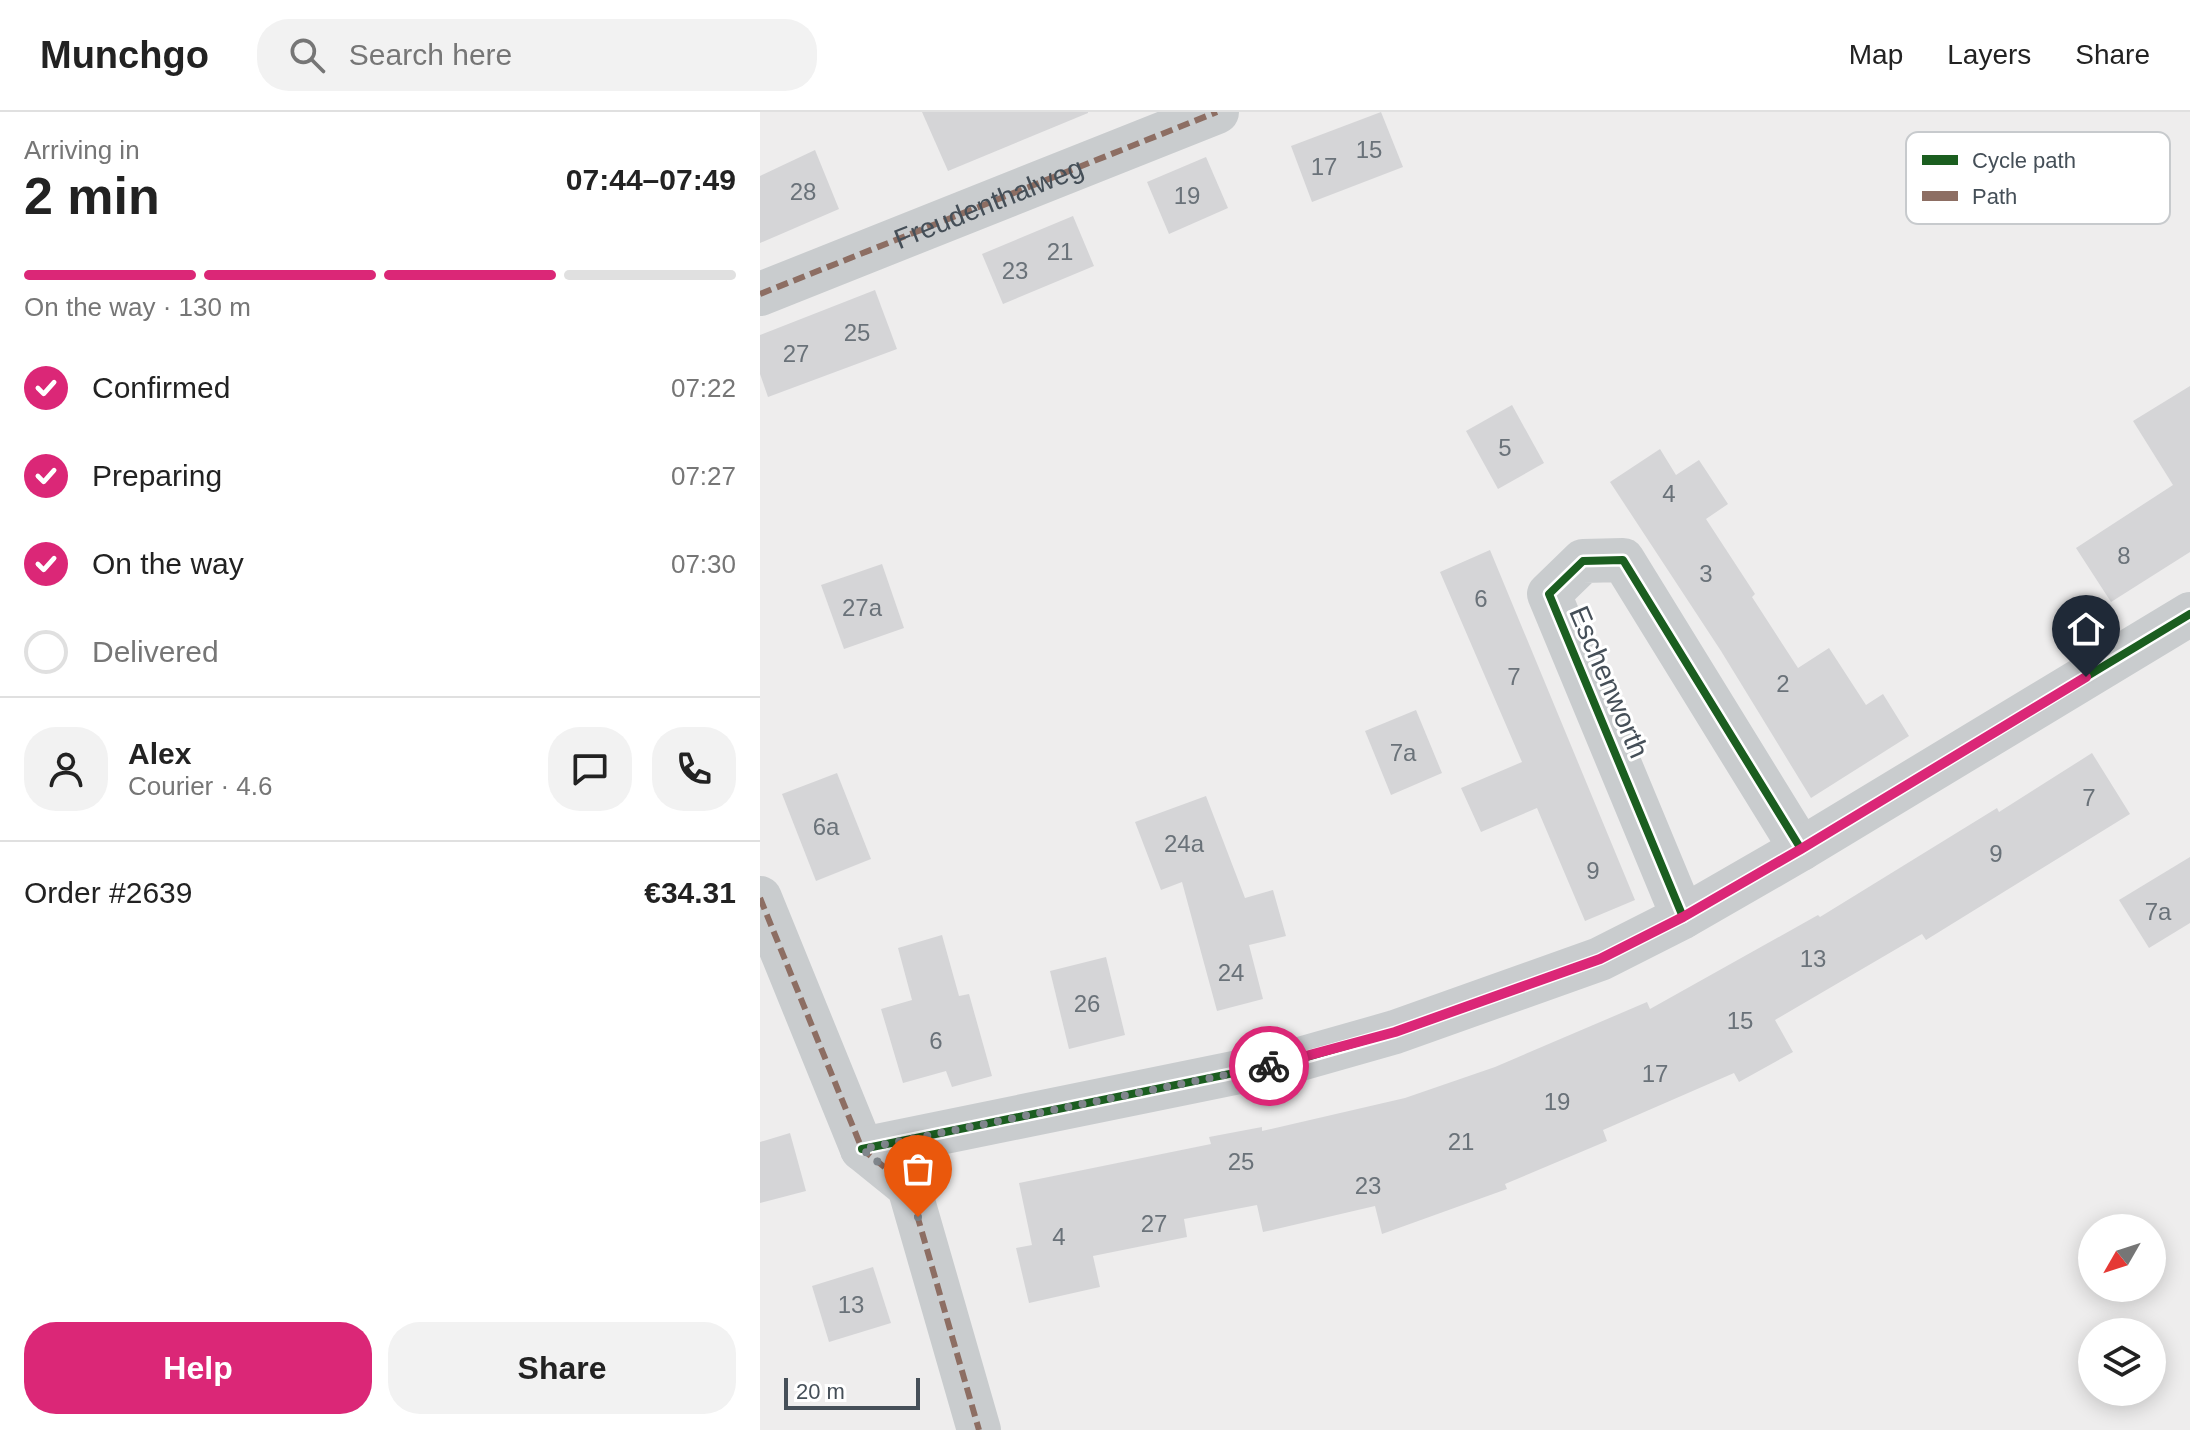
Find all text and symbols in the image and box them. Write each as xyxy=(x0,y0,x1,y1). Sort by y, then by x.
search box xyxy=(257,19,817,91)
icon: search xyxy=(285,33,329,77)
text: Munchgo xyxy=(40,34,209,76)
text: Search here xyxy=(349,38,512,71)
text: Map xyxy=(1849,39,1903,70)
text: Layers xyxy=(1947,39,2031,70)
text: Share xyxy=(2075,39,2150,70)
legend xyxy=(1906,132,2170,224)
text: Arriving in xyxy=(24,135,140,165)
house number: 15 xyxy=(1356,136,1382,163)
text: Cycle path xyxy=(1972,148,2076,173)
street label: Freudenthalweg xyxy=(889,151,1088,255)
house number: 17 xyxy=(1311,153,1337,180)
text: 07:44–07:49 xyxy=(566,163,736,196)
text: 2 min xyxy=(24,167,160,225)
house number: 28 xyxy=(790,178,816,205)
house number: 19 xyxy=(1174,182,1200,209)
text: Path xyxy=(1972,184,2017,209)
house number: 21 xyxy=(1047,238,1073,265)
house number: 23 xyxy=(1002,257,1028,284)
text: On the way · 130 m xyxy=(24,292,251,322)
house number: 25 xyxy=(844,319,870,346)
house number: 27 xyxy=(783,340,809,367)
icon: check xyxy=(24,366,68,410)
text: Confirmed xyxy=(92,371,230,404)
text: 07:22 xyxy=(671,373,736,403)
house number: 5 xyxy=(1498,434,1512,461)
icon: check xyxy=(24,454,68,498)
text: Preparing xyxy=(92,459,222,492)
text: 07:27 xyxy=(671,461,736,491)
house number: 4 xyxy=(1662,480,1676,507)
icon: check xyxy=(24,542,68,586)
house number: 8 xyxy=(2117,542,2131,569)
text: On the way xyxy=(92,547,244,580)
text: 07:30 xyxy=(671,549,736,579)
house number: 3 xyxy=(1699,560,1713,587)
house number: 6 xyxy=(1474,585,1488,612)
house number: 27a xyxy=(842,594,883,621)
pin xyxy=(2052,595,2120,677)
street label: Eschenworth xyxy=(1563,601,1655,763)
icon: home xyxy=(2064,607,2108,651)
text: Delivered xyxy=(92,635,219,668)
house number: 7 xyxy=(1507,663,1521,690)
house number: 2 xyxy=(1776,670,1790,697)
button: person xyxy=(24,727,108,811)
button: chat xyxy=(548,727,632,811)
button: phone xyxy=(652,727,736,811)
text: Alex xyxy=(128,737,191,770)
house number: 7a xyxy=(1390,739,1417,766)
text: Courier · 4.6 xyxy=(128,771,273,801)
house number: 7 xyxy=(2082,784,2096,811)
house number: 6a xyxy=(813,813,840,840)
house number: 24a xyxy=(1164,830,1205,857)
house number: 9 xyxy=(1989,840,2003,867)
house number: 9 xyxy=(1586,857,1600,884)
text: Order #2639 xyxy=(24,876,192,909)
text: €34.31 xyxy=(644,876,736,909)
house number: 7a xyxy=(2145,898,2172,925)
house number: 13 xyxy=(1800,945,1826,972)
house number: 24 xyxy=(1218,959,1244,986)
house number: 26 xyxy=(1074,990,1100,1017)
house number: 15 xyxy=(1727,1007,1753,1034)
courier xyxy=(1229,1026,1309,1106)
house number: 6 xyxy=(929,1027,943,1054)
icon: bike xyxy=(1247,1044,1291,1088)
house number: 17 xyxy=(1642,1060,1668,1087)
house number: 19 xyxy=(1544,1088,1570,1115)
house number: 21 xyxy=(1448,1128,1474,1155)
pin xyxy=(884,1135,952,1217)
icon: bag xyxy=(896,1147,940,1191)
house number: 25 xyxy=(1228,1148,1254,1175)
house number: 23 xyxy=(1355,1172,1381,1199)
house number: 27 xyxy=(1141,1210,1167,1237)
north arrow xyxy=(2078,1214,2166,1302)
map controls xyxy=(2078,1214,2166,1406)
house number: 4 xyxy=(1052,1223,1066,1250)
house number: 13 xyxy=(838,1291,864,1318)
button: layers xyxy=(2078,1318,2166,1406)
button: Help xyxy=(24,1322,372,1414)
button: Share xyxy=(388,1322,736,1414)
scale bar xyxy=(784,1374,920,1410)
text: 20 m xyxy=(796,1379,845,1404)

